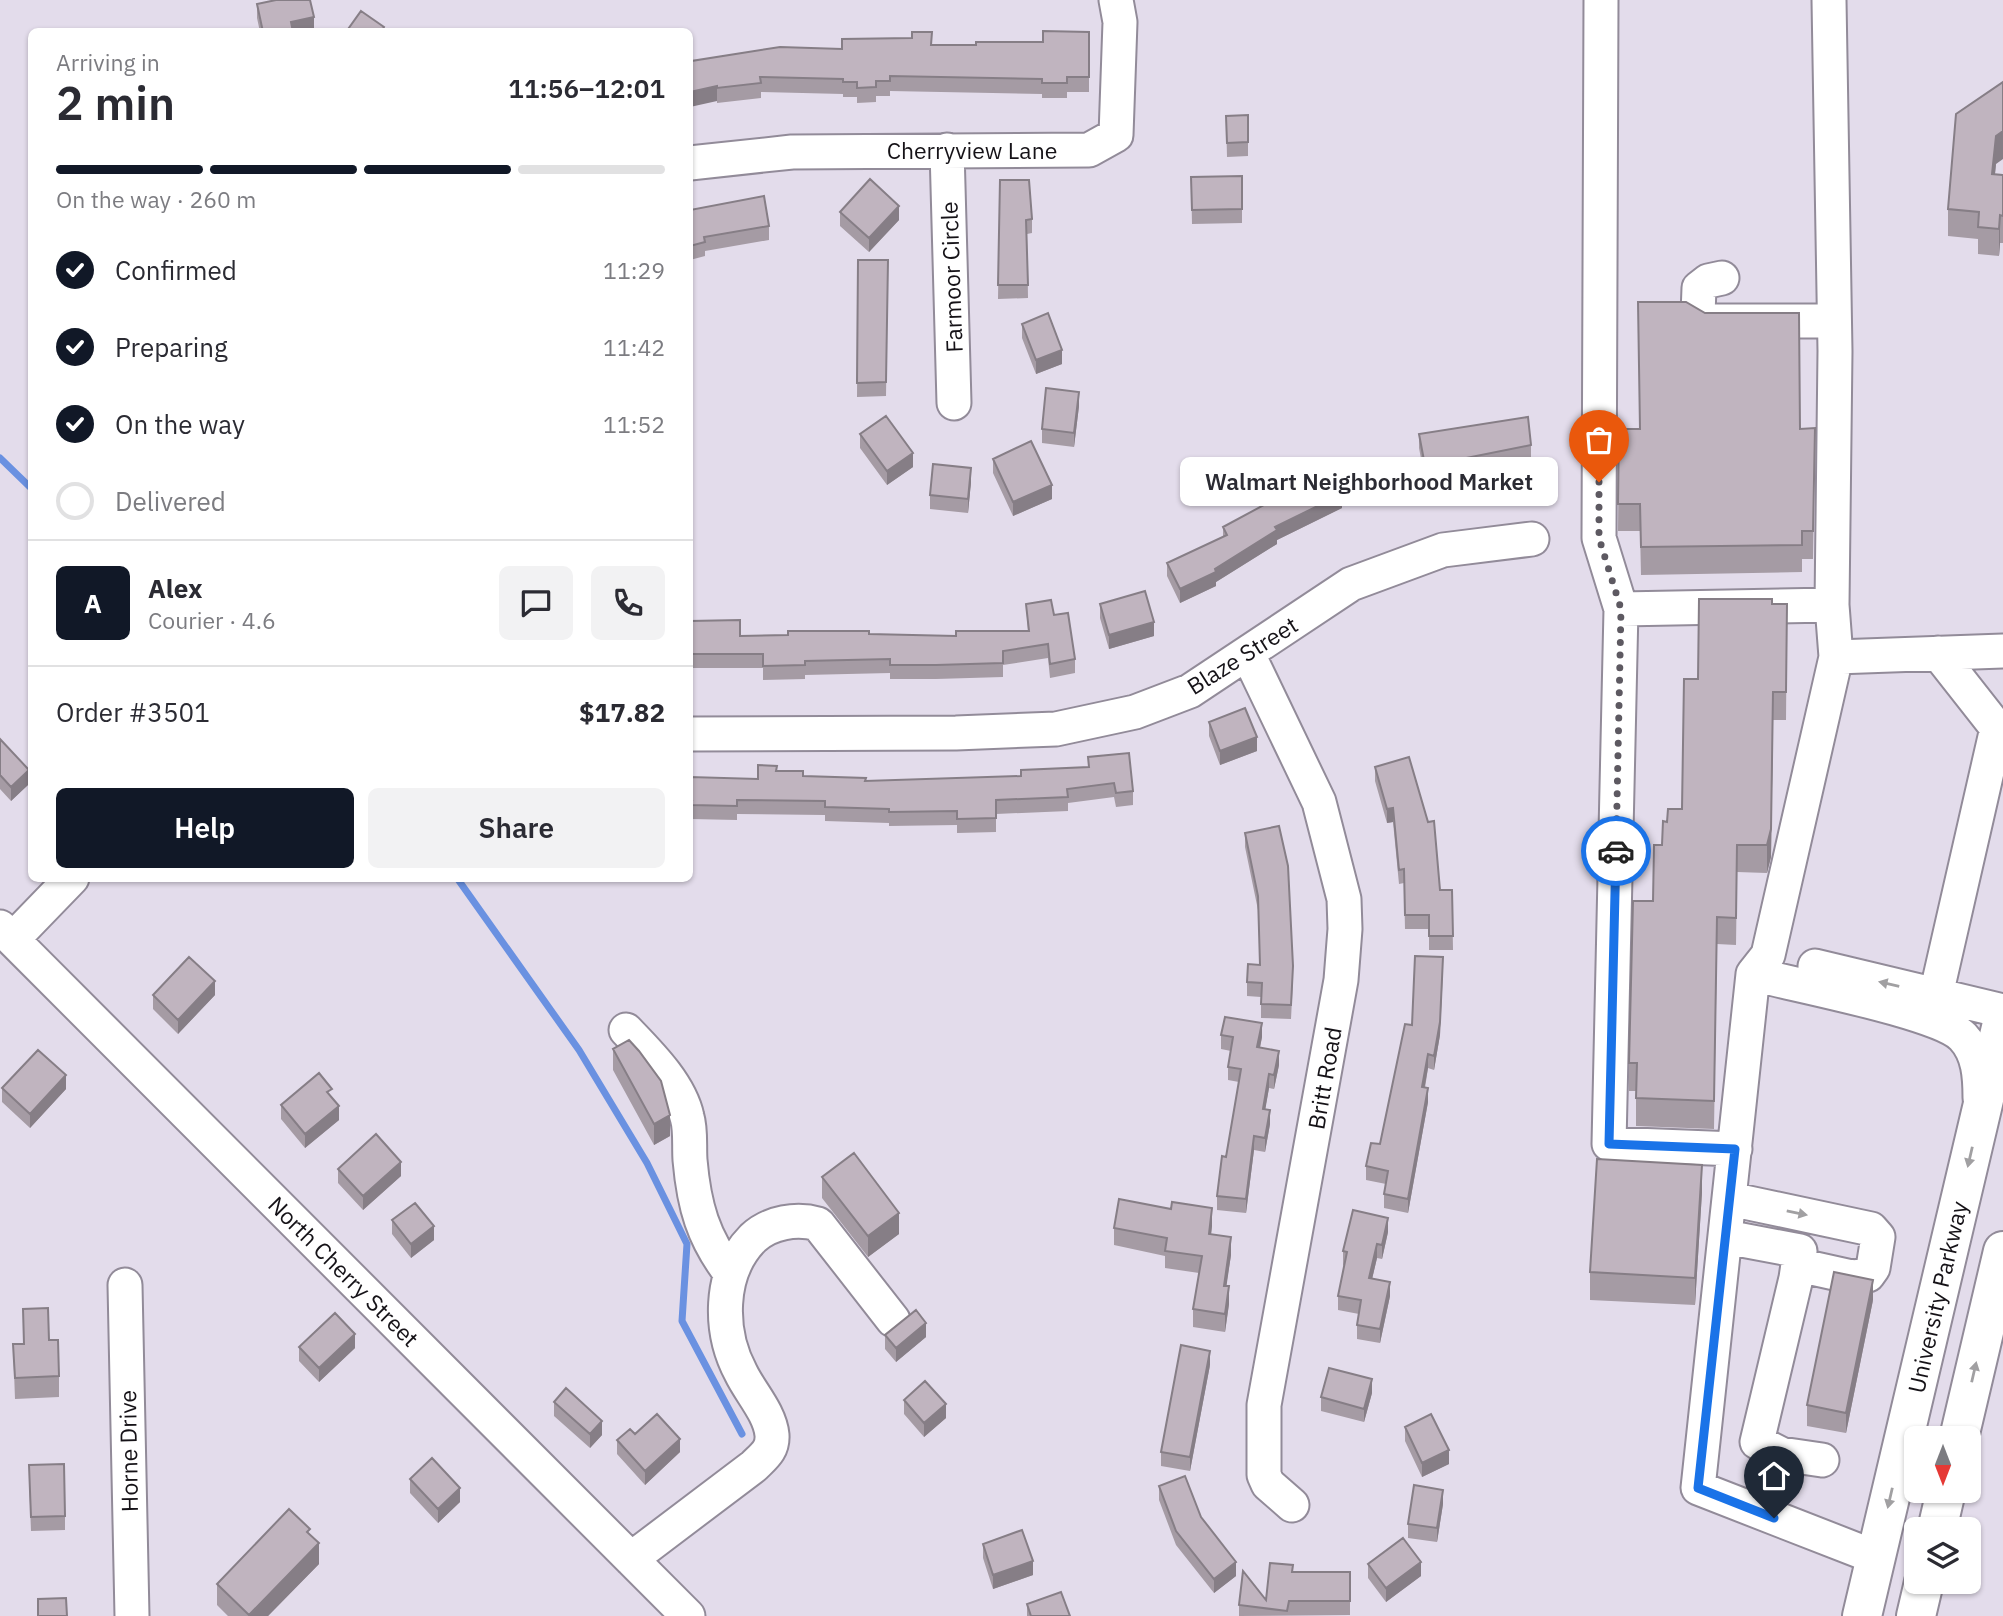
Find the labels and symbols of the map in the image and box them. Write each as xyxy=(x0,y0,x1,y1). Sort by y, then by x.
street label: Cherryview Lane xyxy=(887,135,1057,165)
street label: Farmoor Circle xyxy=(933,201,969,353)
pin xyxy=(1569,410,1629,482)
callout: Walmart Neighborhood Market xyxy=(1179,458,1557,506)
street label: Blaze Street xyxy=(1181,609,1303,701)
courier xyxy=(1581,816,1651,886)
one-way arrow xyxy=(1878,978,1900,989)
street label: Britt Road xyxy=(1300,1024,1348,1132)
one-way arrow xyxy=(1965,1146,1976,1168)
street label: North Cherry Street xyxy=(262,1189,426,1353)
street label: University Parkway xyxy=(1900,1198,1974,1396)
one-way arrow xyxy=(1786,1208,1808,1219)
one-way arrow xyxy=(1969,1361,1980,1383)
street label: Horne Drive xyxy=(112,1390,144,1512)
north arrow xyxy=(1904,1426,1981,1503)
pin xyxy=(1744,1446,1804,1518)
one-way arrow xyxy=(1884,1487,1895,1509)

